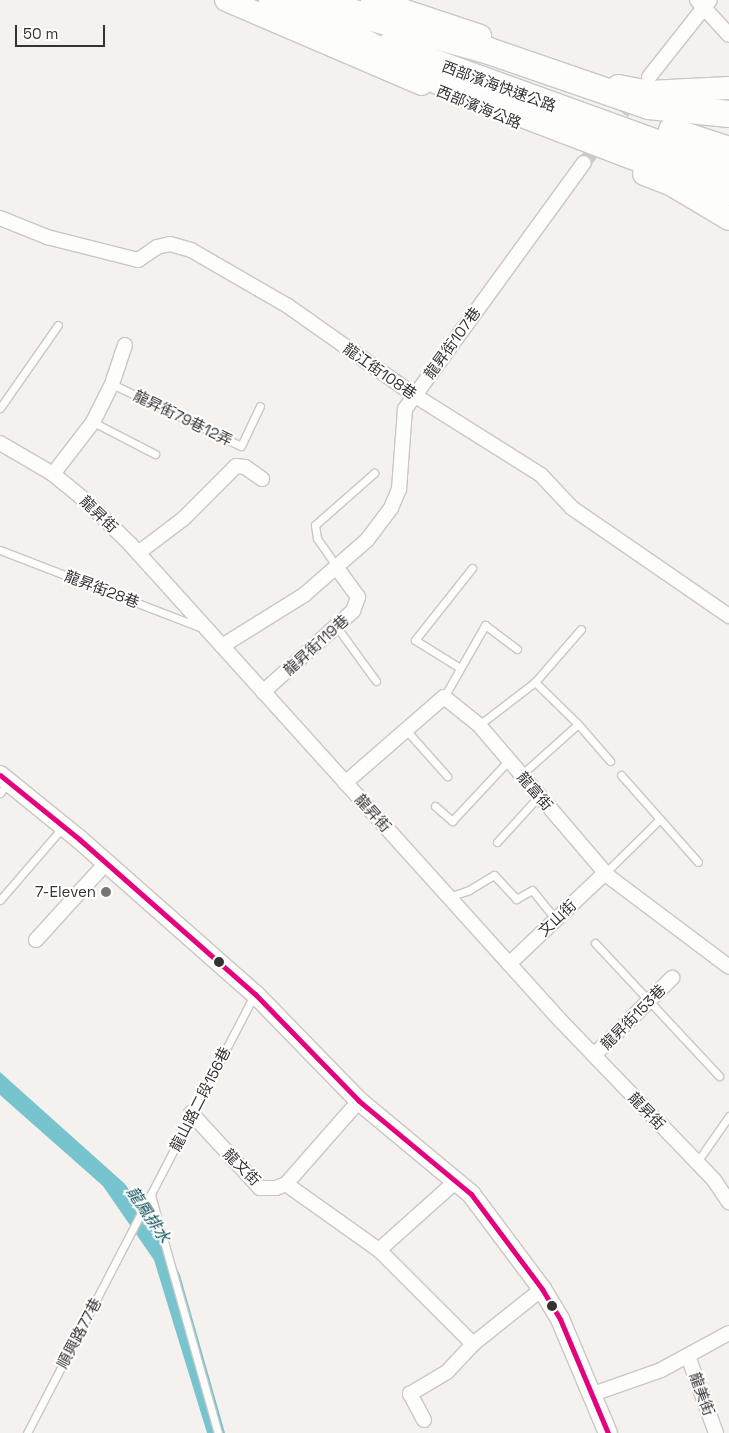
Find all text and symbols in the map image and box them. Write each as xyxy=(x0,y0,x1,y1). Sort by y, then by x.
scale bar xyxy=(18,15,108,47)
text: 50 m xyxy=(23,24,58,43)
street label: 西部濱海快速公路 xyxy=(440,57,558,115)
street label: 西部濱海公路 xyxy=(434,82,524,132)
street label: 龍昇街107巷 xyxy=(420,304,484,382)
street label: 龍江街108巷 xyxy=(340,339,420,403)
street label: 龍昇街79巷12弄 xyxy=(131,386,235,450)
street label: 龍昇街 xyxy=(77,492,121,536)
street label: 龍昇街28巷 xyxy=(62,567,142,611)
street label: 龍昇街119巷 xyxy=(280,611,352,679)
street label: 龍富街 xyxy=(513,768,557,814)
street label: 龍昇街 xyxy=(351,790,395,836)
place label: 7-Eleven xyxy=(35,883,96,901)
marker: 7-Eleven xyxy=(100,886,112,898)
street label: 文山街 xyxy=(534,896,580,940)
unlabelled marker xyxy=(214,957,224,967)
street label: 龍昇街153巷 xyxy=(597,981,669,1053)
street label: 龍山路二段156巷 xyxy=(166,1044,234,1154)
street label: 龍昇街 xyxy=(625,1089,669,1133)
street label: 龍文街 xyxy=(220,1145,264,1189)
water label: 龍鳳排水 xyxy=(122,1183,174,1247)
street label: 順興路77巷 xyxy=(53,1295,105,1371)
unlabelled marker xyxy=(547,1301,557,1311)
street label: 龍美街 xyxy=(686,1370,718,1418)

